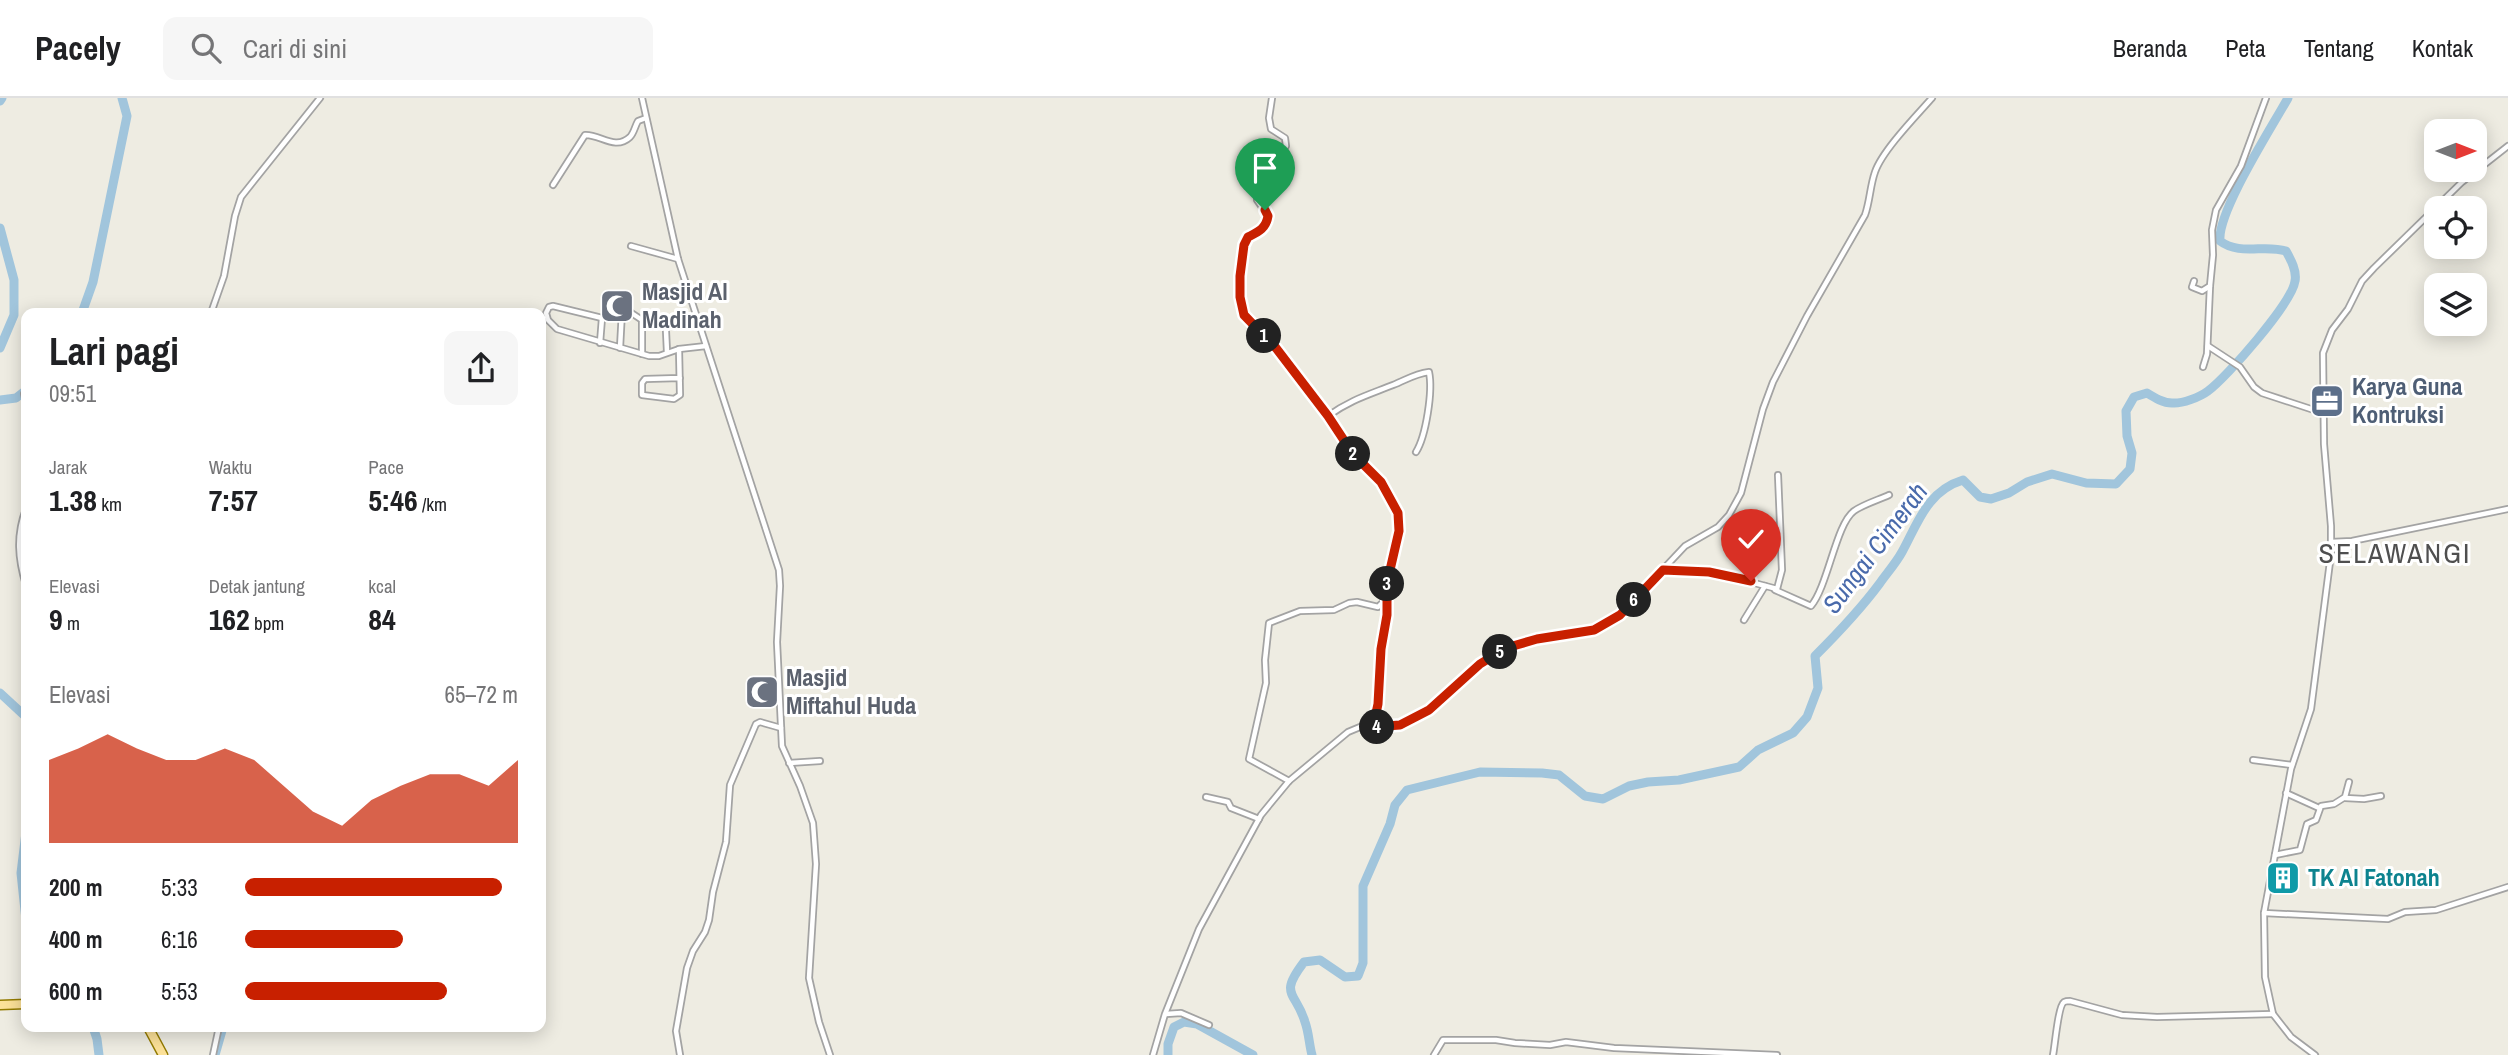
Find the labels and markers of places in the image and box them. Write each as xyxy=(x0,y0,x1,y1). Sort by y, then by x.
pin xyxy=(1235,138,1295,210)
place label: Masjid Al Madinah xyxy=(642,275,728,335)
mosque icon: Masjid Al Madinah xyxy=(598,287,636,325)
pin: 1 xyxy=(1246,318,1282,354)
place label: Karya Guna Kontruksi xyxy=(2352,370,2463,430)
office icon: Karya Guna Kontruksi xyxy=(2308,382,2346,420)
pin: 2 xyxy=(1336,436,1370,472)
pin xyxy=(1721,509,1781,581)
pin: 3 xyxy=(1370,566,1404,602)
pin: 6 xyxy=(1616,582,1652,618)
pin: 5 xyxy=(1482,634,1518,670)
place label: Masjid Miftahul Huda xyxy=(786,661,916,721)
mosque icon: Masjid Miftahul Huda xyxy=(743,673,781,711)
pin: 4 xyxy=(1360,710,1394,744)
building icon: TK Al Fatonah xyxy=(2264,859,2302,897)
place label: TK Al Fatonah xyxy=(2308,861,2440,893)

